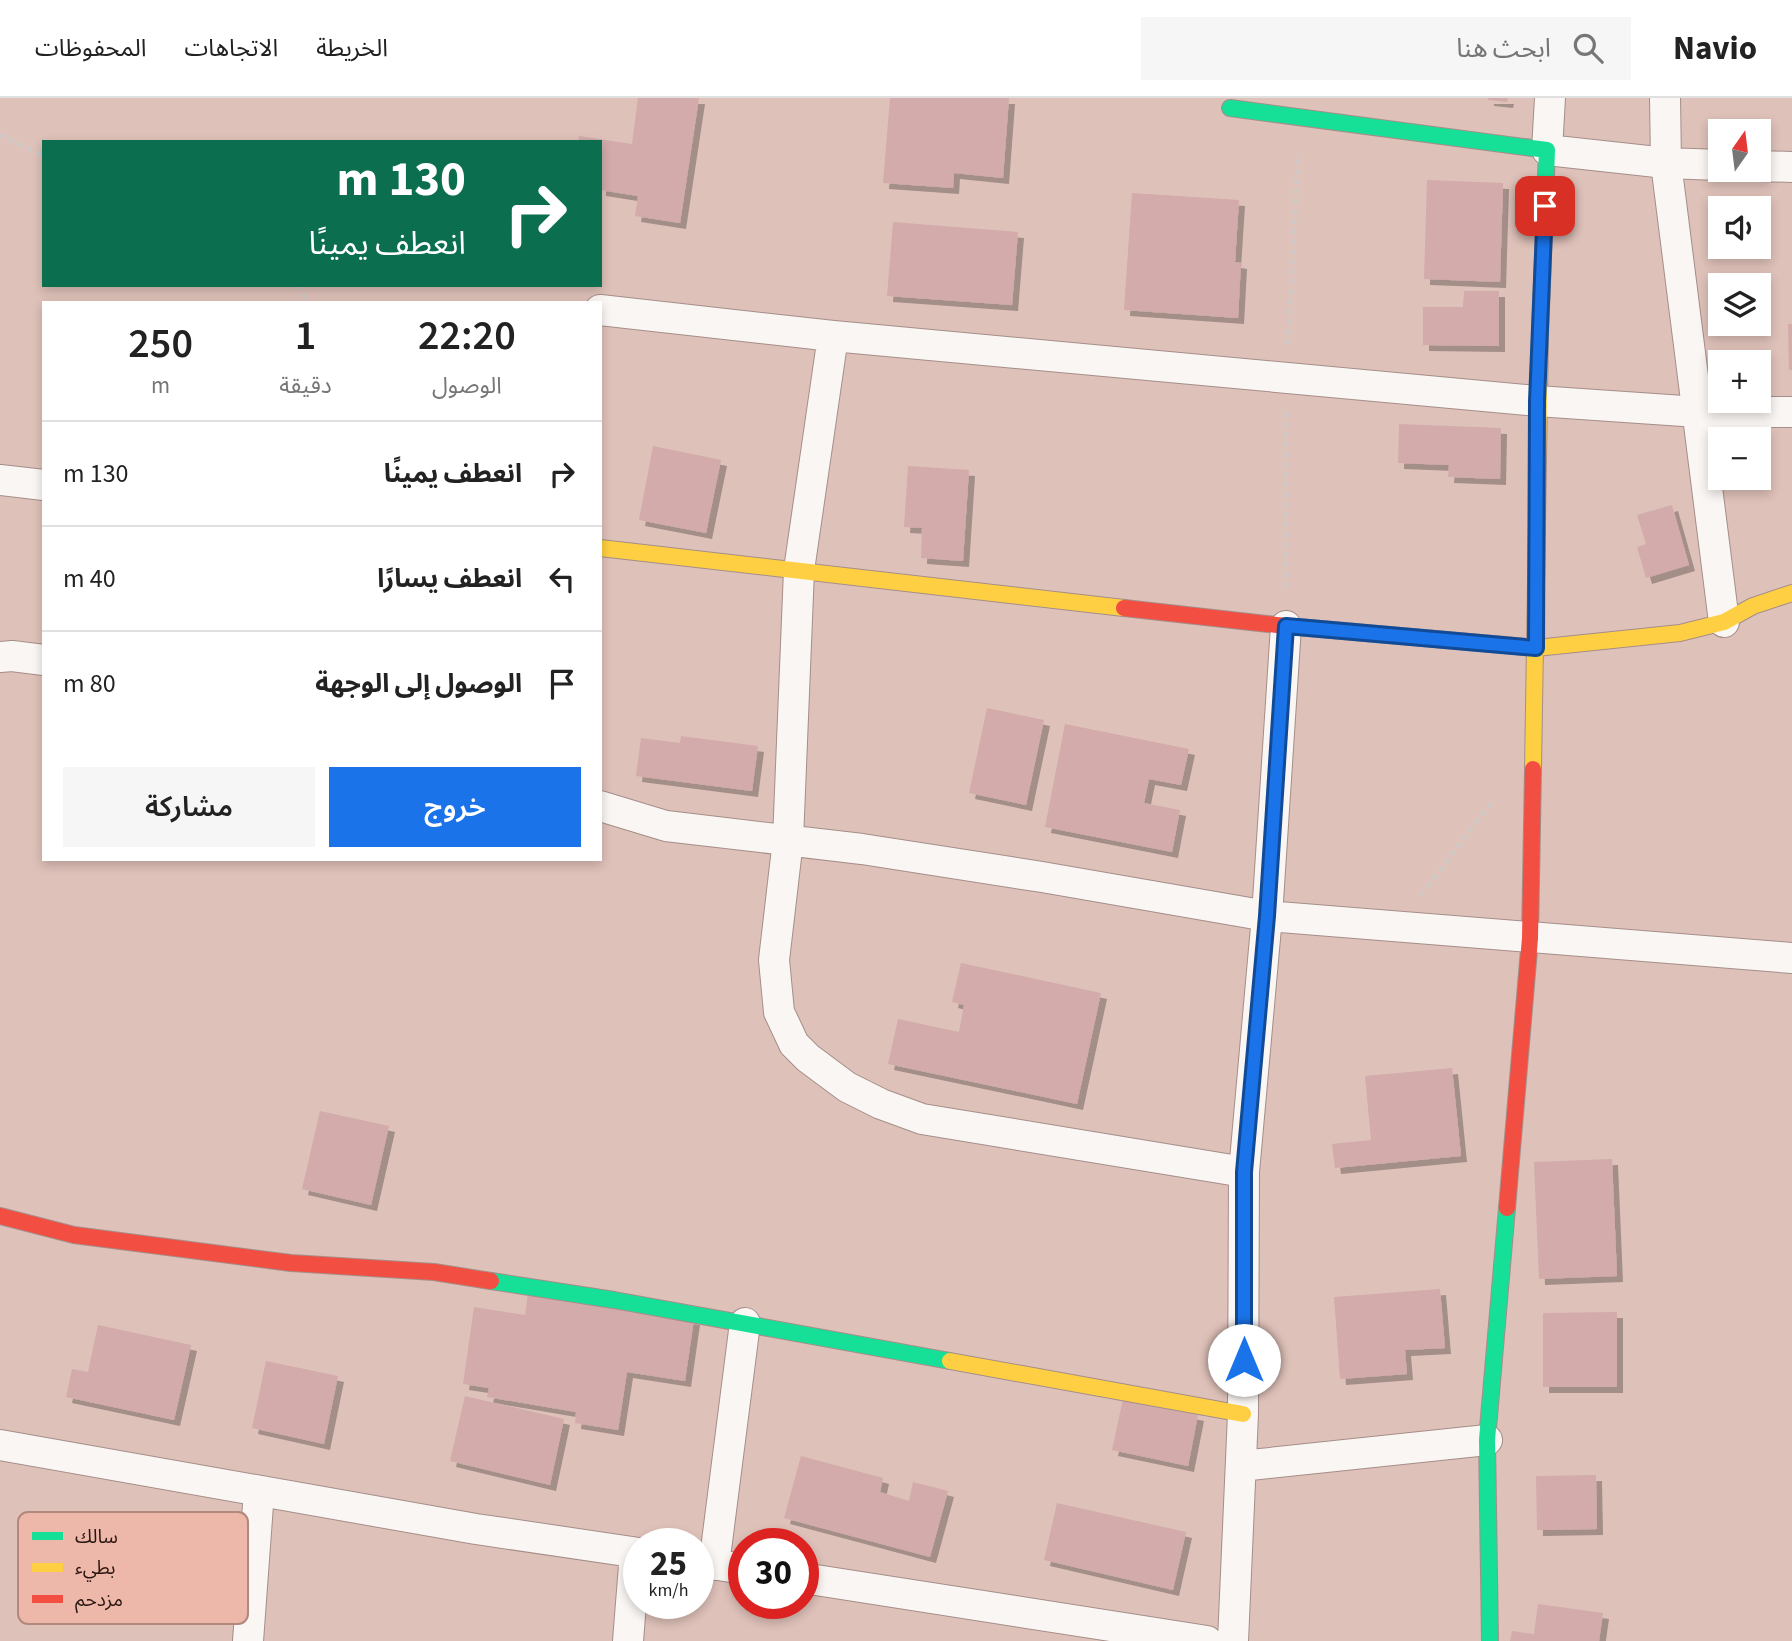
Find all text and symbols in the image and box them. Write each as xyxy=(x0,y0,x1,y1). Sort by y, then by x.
search box xyxy=(1141,17,1631,80)
text: Navio xyxy=(1673,25,1757,72)
icon: search xyxy=(1569,29,1607,67)
text: ابحث هنا xyxy=(1456,30,1551,67)
text: المحفوظات xyxy=(35,31,146,66)
text: الاتجاهات xyxy=(184,31,278,66)
text: الخريطة xyxy=(316,31,388,66)
north arrow xyxy=(1708,119,1771,182)
map controls xyxy=(1708,119,1771,490)
text: 130 m xyxy=(337,145,466,215)
icon: right xyxy=(490,168,581,259)
pin xyxy=(1515,176,1575,236)
icon: arrive xyxy=(1526,187,1564,225)
button: sound xyxy=(1708,196,1771,259)
text: انعطف يمينًا xyxy=(309,221,466,267)
button: layers xyxy=(1708,273,1771,336)
text: 1 xyxy=(295,306,316,366)
text: 22:20 xyxy=(418,306,516,366)
text: 250 xyxy=(128,314,193,374)
button: + xyxy=(1708,350,1771,413)
text: m xyxy=(151,369,170,402)
text: دقيقة xyxy=(279,369,332,402)
text: الوصول xyxy=(432,369,502,402)
button: − xyxy=(1708,427,1771,490)
text: 130 m xyxy=(63,455,129,492)
text: انعطف يمينًا xyxy=(384,455,522,492)
icon: right xyxy=(543,455,581,493)
text: 40 m xyxy=(63,560,116,597)
text: انعطف يسارًا xyxy=(377,560,522,597)
icon: left xyxy=(543,560,581,598)
text: 80 m xyxy=(63,665,116,702)
text: الوصول إلى الوجهة xyxy=(315,665,522,702)
icon: arrive xyxy=(543,665,581,703)
button: مشاركة xyxy=(63,767,315,847)
button: خروج xyxy=(329,767,581,847)
position arrow xyxy=(1207,1323,1281,1397)
legend xyxy=(18,1512,248,1624)
text: سالك xyxy=(75,1524,118,1551)
speed limit sign: 30 xyxy=(728,1528,819,1619)
text: 25 xyxy=(650,1539,687,1589)
text: بطيء xyxy=(75,1555,115,1582)
text: km/h xyxy=(649,1578,688,1603)
text: مزدحم xyxy=(75,1587,123,1614)

